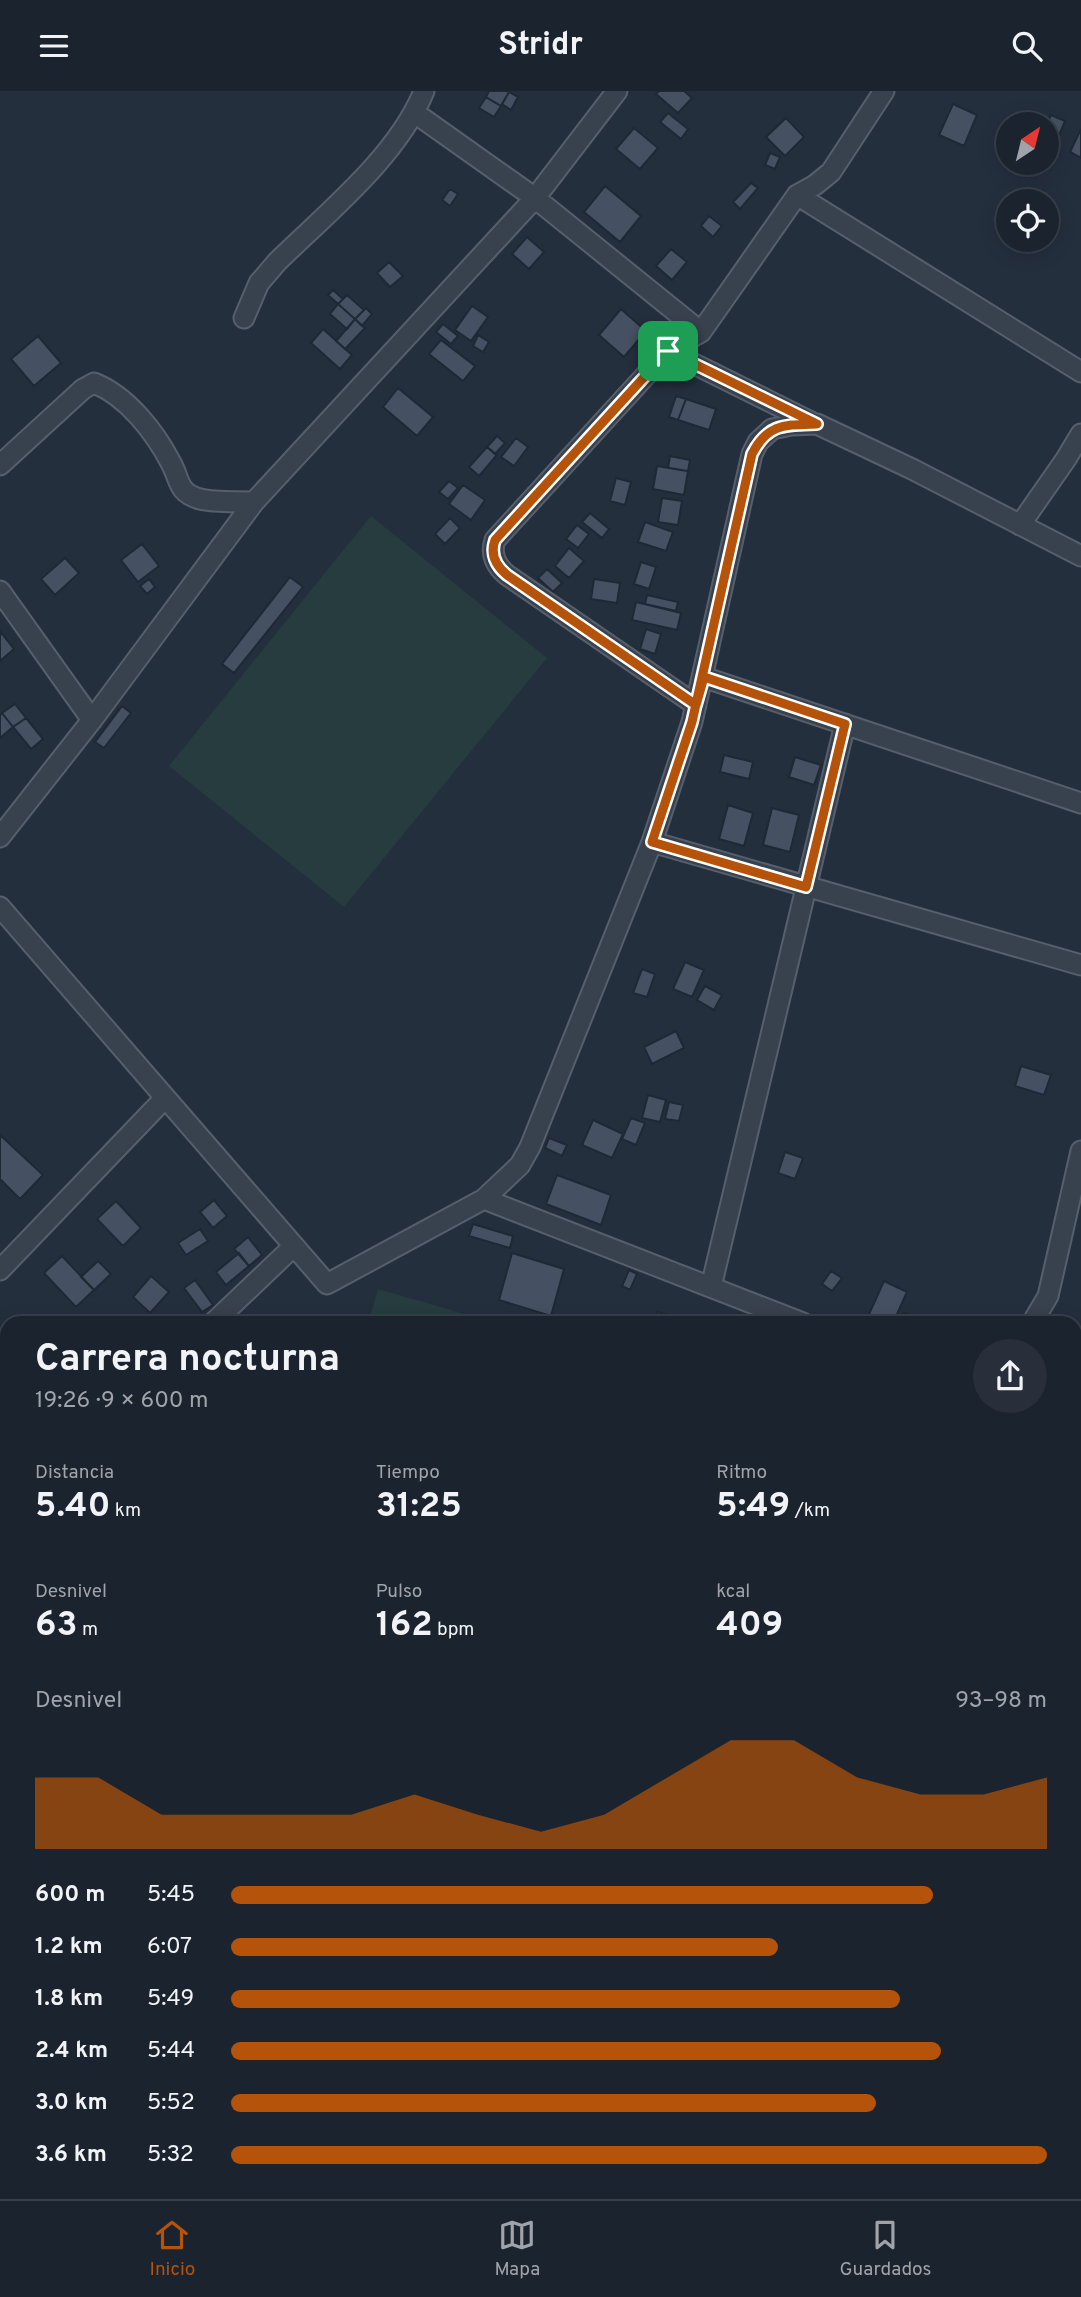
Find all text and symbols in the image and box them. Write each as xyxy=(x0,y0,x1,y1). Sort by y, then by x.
text: Stridr xyxy=(498,26,583,66)
icon: menu xyxy=(35,27,73,65)
icon: search xyxy=(1008,27,1046,65)
north arrow xyxy=(996,112,1059,175)
map controls xyxy=(996,112,1059,252)
button: locate xyxy=(996,189,1059,252)
pin xyxy=(638,321,698,381)
icon: arrive xyxy=(649,332,687,370)
text: Carrera nocturna xyxy=(35,1336,340,1385)
button: share xyxy=(973,1339,1047,1413)
text: 19:26 · 9 × 600 m xyxy=(35,1387,208,1416)
text: Distancia xyxy=(35,1461,114,1485)
text: Tiempo xyxy=(376,1461,440,1485)
text: Ritmo xyxy=(716,1461,767,1485)
text: 5.40 xyxy=(35,1485,110,1529)
text: 31:25 xyxy=(376,1485,462,1529)
text: 5:49 xyxy=(716,1485,790,1529)
text: km xyxy=(110,1499,141,1523)
text: /km xyxy=(790,1499,830,1523)
text: Desnivel xyxy=(35,1580,107,1604)
text: Pulso xyxy=(376,1580,422,1604)
text: kcal xyxy=(716,1580,750,1604)
text: 63 xyxy=(35,1604,78,1648)
text: 162 xyxy=(376,1604,433,1648)
text: 409 xyxy=(716,1604,783,1648)
text: m xyxy=(78,1618,98,1642)
text: bpm xyxy=(433,1618,474,1642)
text: Desnivel xyxy=(35,1687,122,1716)
text: 93–98 m xyxy=(955,1687,1047,1716)
text: 600 m xyxy=(35,1881,105,1910)
text: 5:45 xyxy=(147,1881,195,1910)
text: 1.2 km xyxy=(35,1933,103,1962)
text: 6:07 xyxy=(147,1933,192,1962)
text: 1.8 km xyxy=(35,1985,103,2014)
text: 5:49 xyxy=(147,1985,194,2014)
text: 2.4 km xyxy=(35,2037,108,2066)
text: 5:44 xyxy=(147,2037,195,2066)
text: 3.0 km xyxy=(35,2089,108,2118)
text: 5:52 xyxy=(147,2089,195,2118)
text: 3.6 km xyxy=(35,2141,107,2170)
text: 5:32 xyxy=(147,2141,194,2170)
tab: Inicio xyxy=(150,2216,195,2282)
tab: Mapa xyxy=(494,2216,540,2282)
tab: Guardados xyxy=(839,2216,931,2282)

